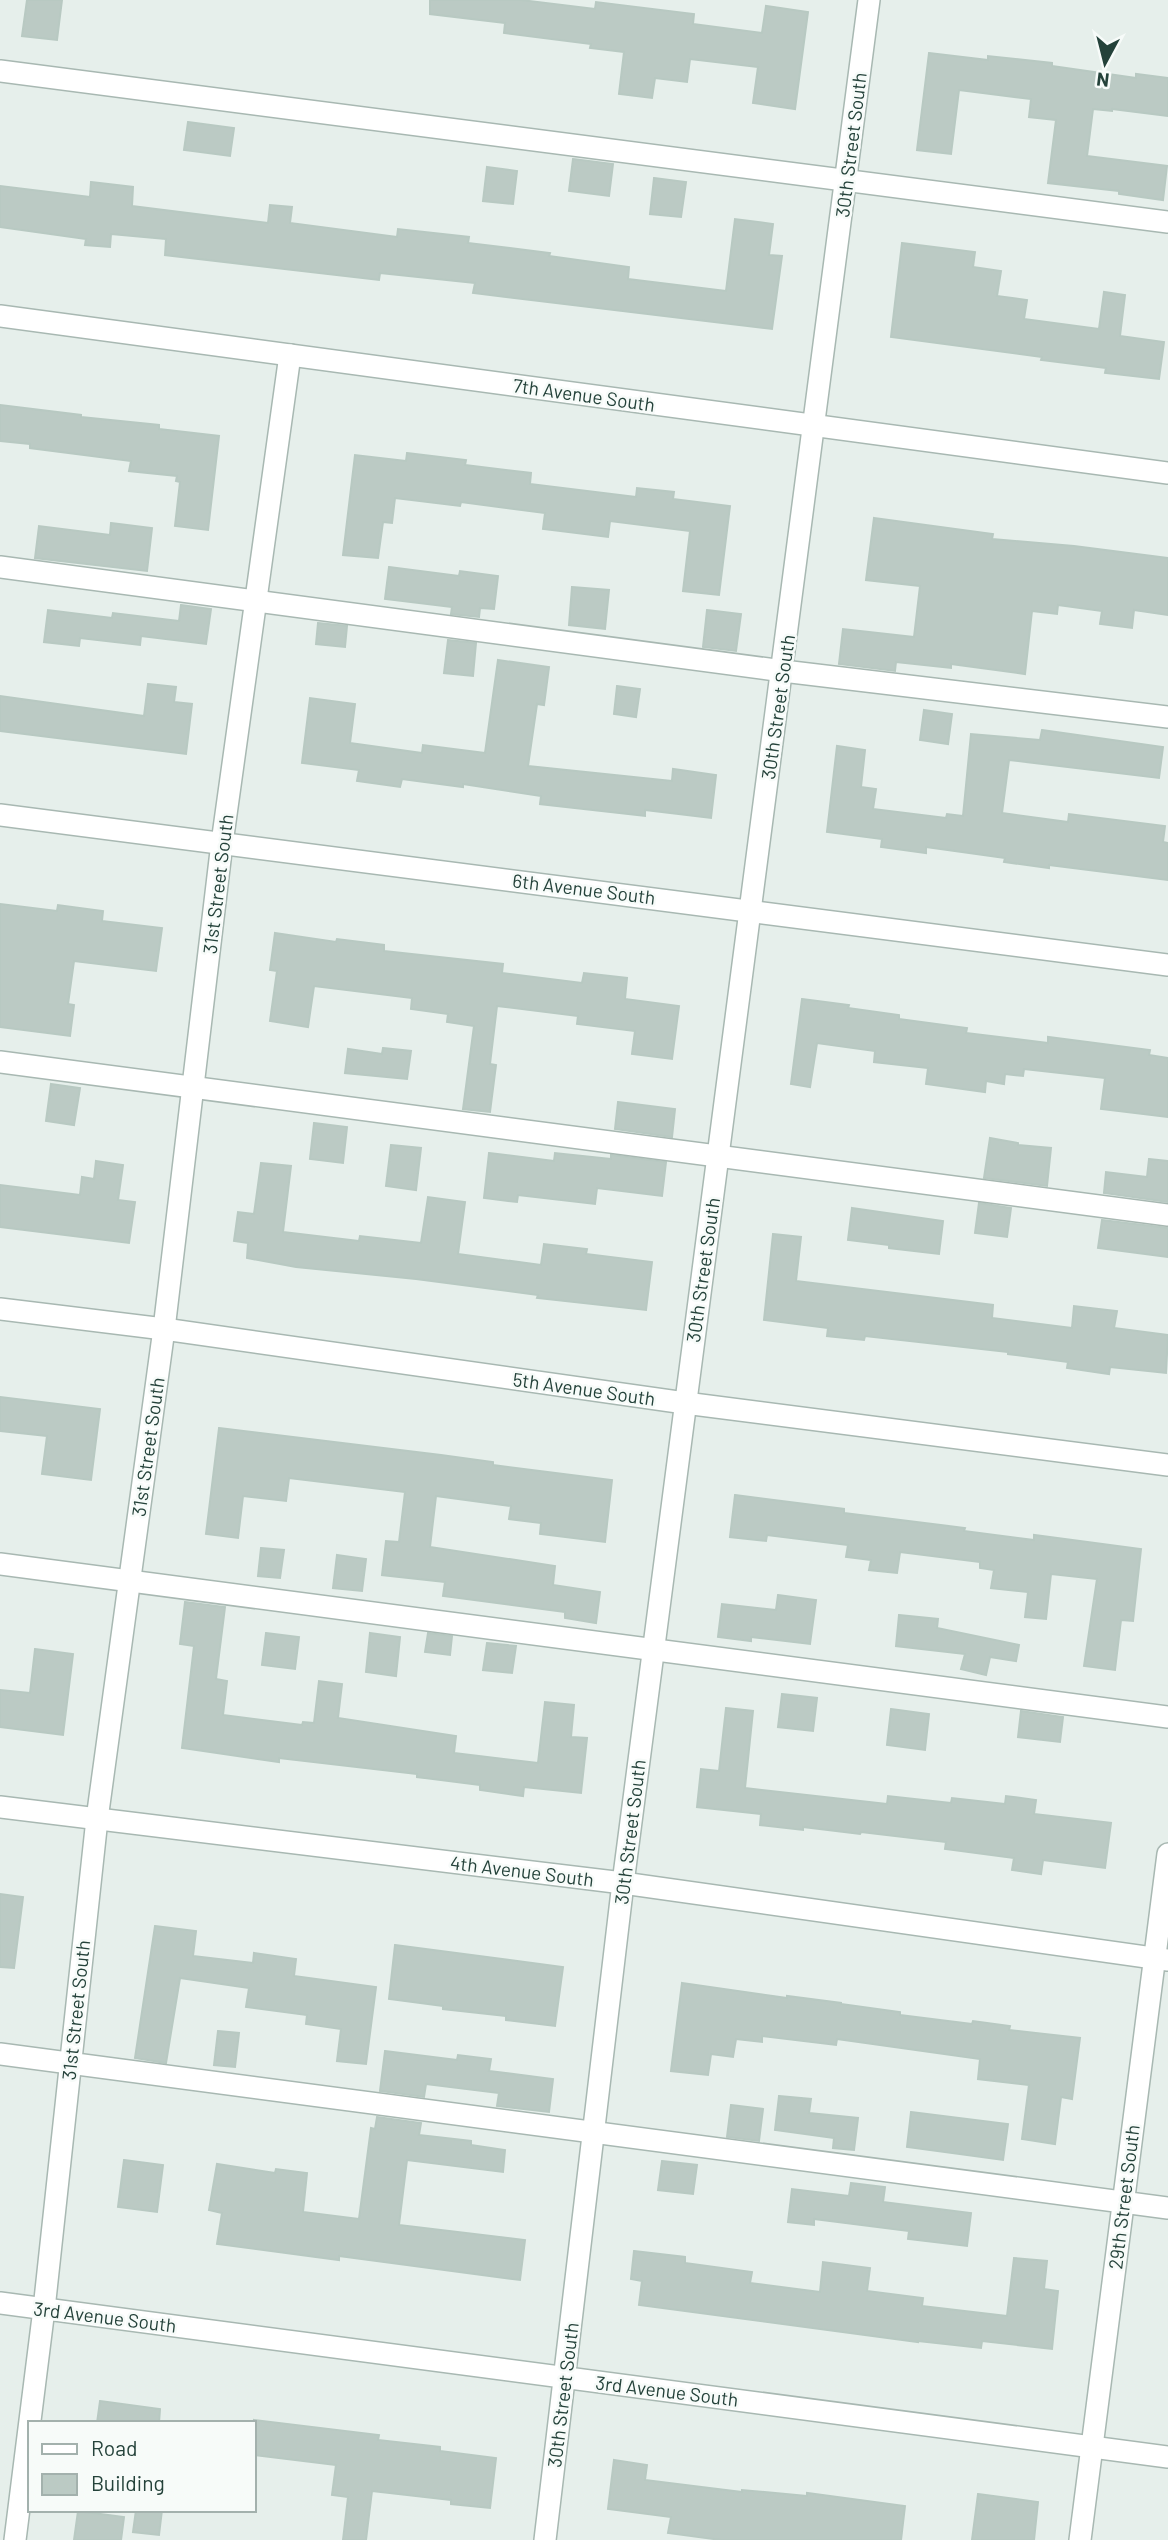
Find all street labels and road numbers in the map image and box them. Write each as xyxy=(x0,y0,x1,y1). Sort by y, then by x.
street label: 30th Street South xyxy=(830,71,871,219)
street label: 7th Avenue South xyxy=(512,373,656,416)
street label: 30th Street South xyxy=(756,633,799,781)
street label: 31st Street South xyxy=(198,813,237,955)
street label: 6th Avenue South xyxy=(511,868,657,909)
street label: 30th Street South xyxy=(681,1196,724,1344)
street label: 5th Avenue South xyxy=(511,1367,657,1410)
street label: 31st Street South xyxy=(126,1376,169,1518)
street label: 30th Street South xyxy=(609,1758,650,1906)
street label: 4th Avenue South xyxy=(449,1850,595,1891)
street label: 31st Street South xyxy=(57,1939,94,2081)
street label: 29th Street South xyxy=(1103,2123,1144,2271)
street label: 3rd Avenue South xyxy=(32,2296,178,2337)
street label: 30th Street South xyxy=(542,2321,583,2469)
street label: 3rd Avenue South xyxy=(594,2370,740,2411)

